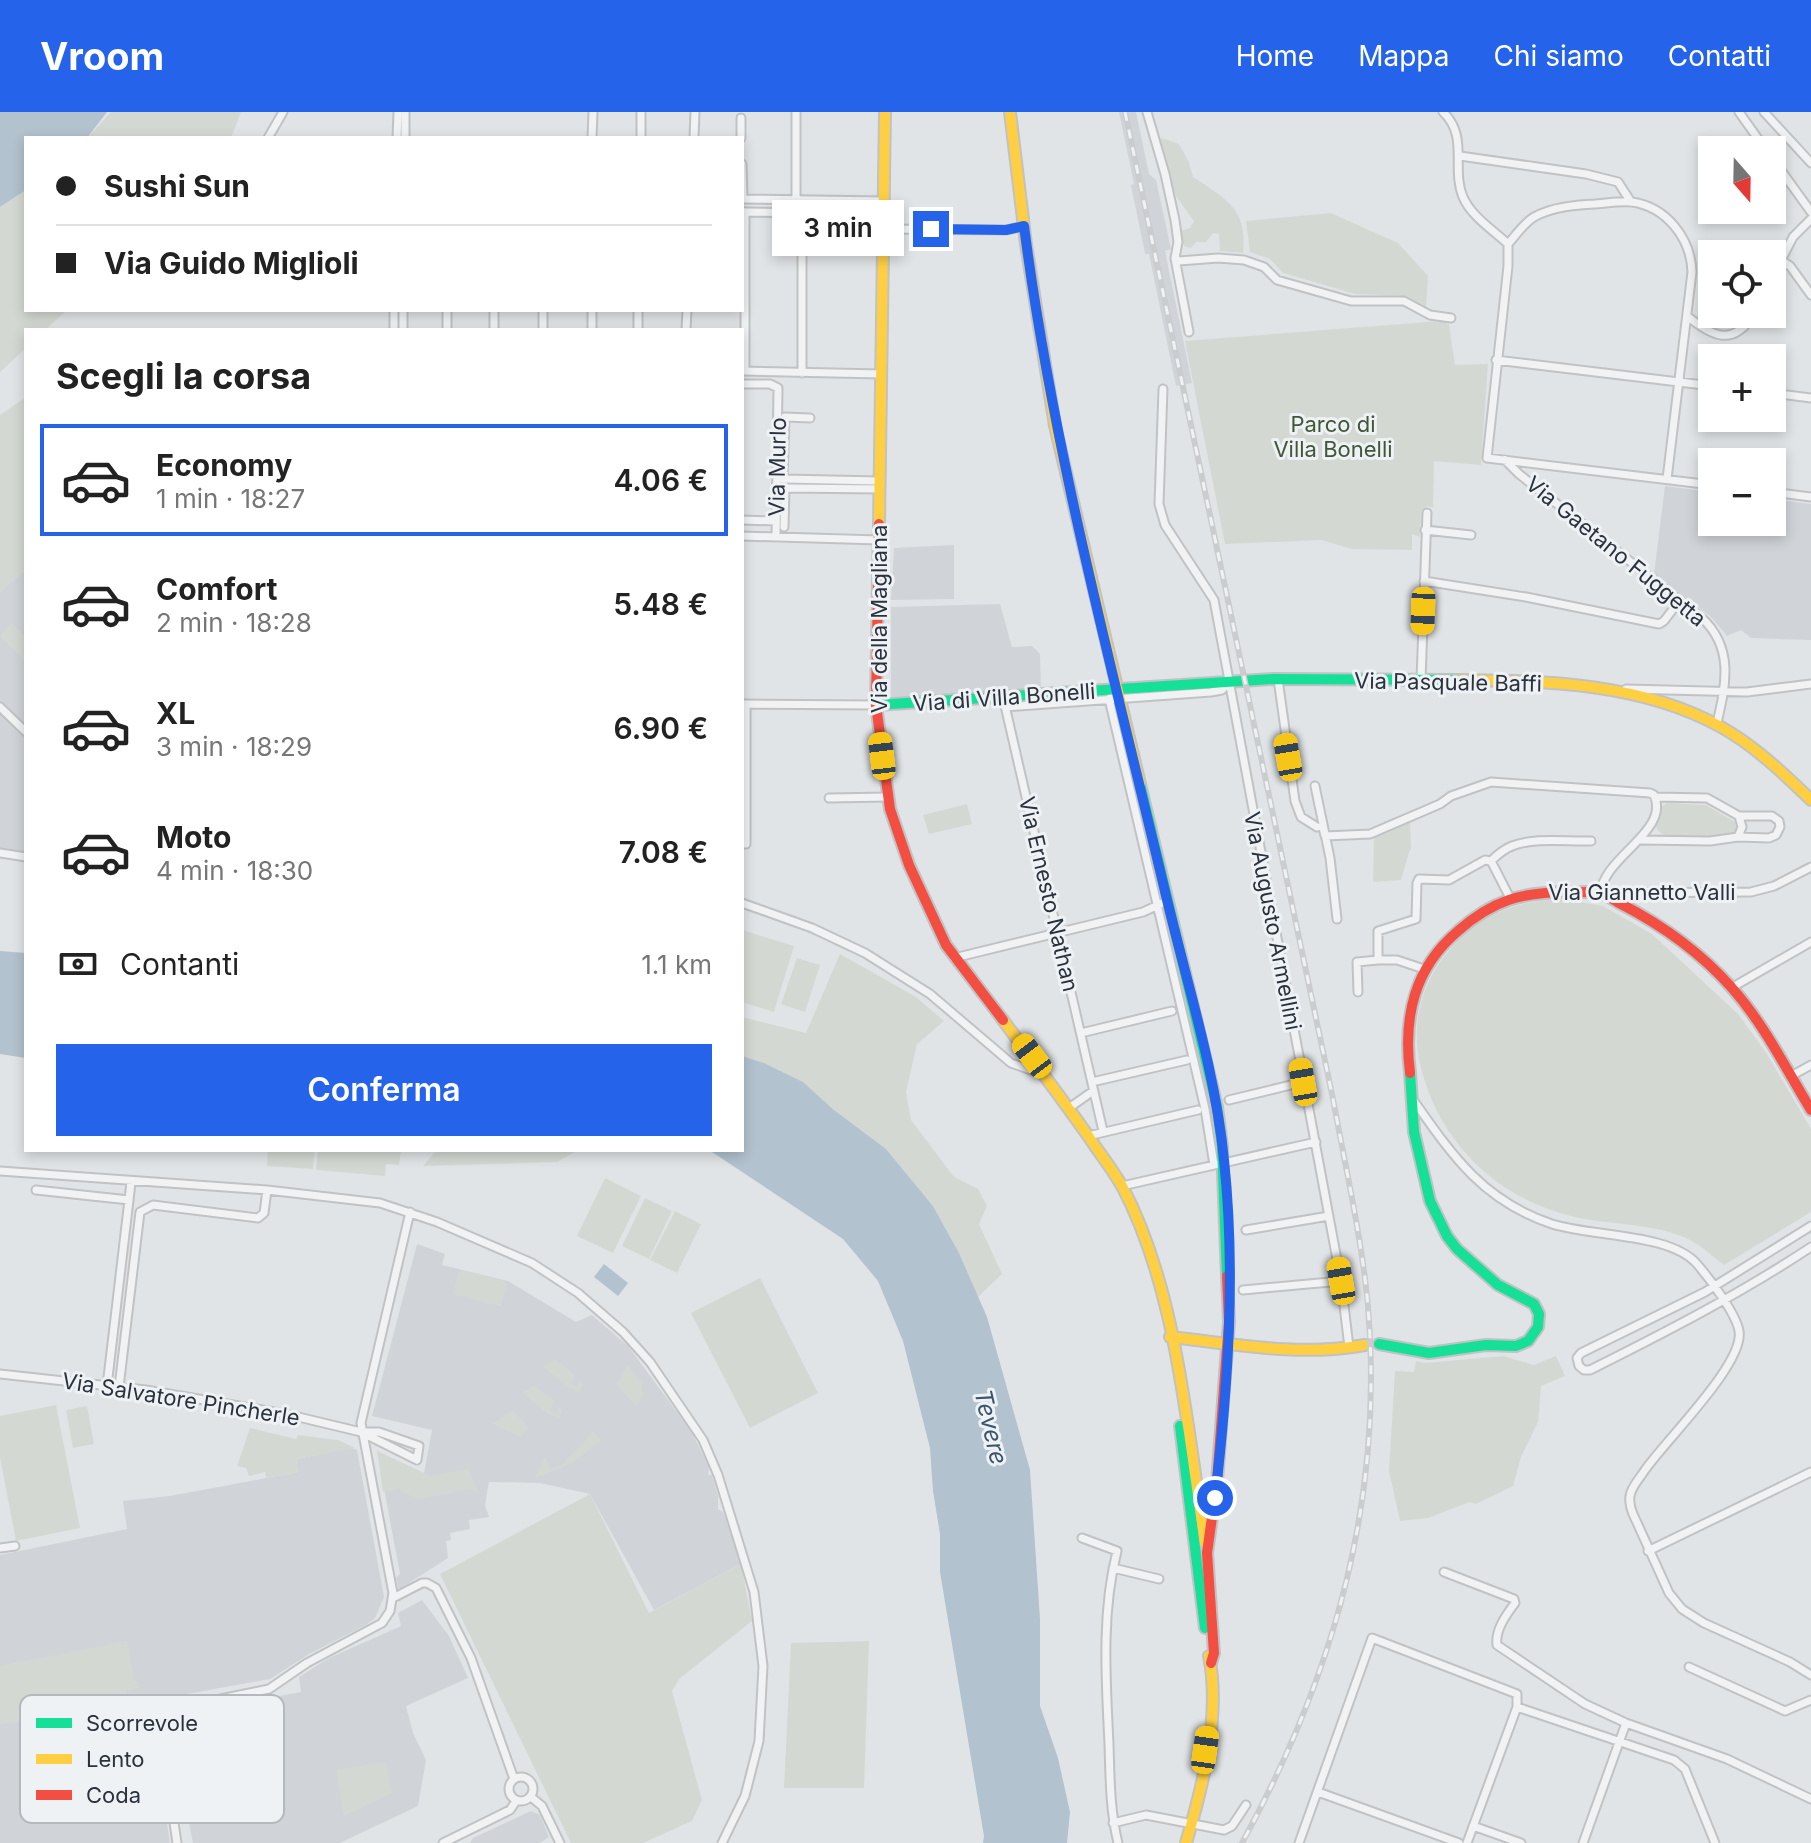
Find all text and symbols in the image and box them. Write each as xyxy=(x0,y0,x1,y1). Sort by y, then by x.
text: Vroom xyxy=(40,33,164,79)
text: Home xyxy=(1236,39,1314,73)
text: Mappa xyxy=(1358,39,1450,73)
text: Chi siamo xyxy=(1494,39,1624,73)
text: Contatti xyxy=(1668,39,1771,73)
north arrow xyxy=(1698,136,1786,224)
map controls xyxy=(1698,136,1786,536)
text: Sushi Sun xyxy=(104,168,250,204)
callout: 3 min xyxy=(771,201,903,257)
route end xyxy=(913,211,949,247)
text: 3 min xyxy=(803,212,873,243)
button: locate xyxy=(1698,240,1786,328)
text: Via Guido Miglioli xyxy=(104,245,359,281)
button: + xyxy=(1698,344,1786,432)
text: Scegli la corsa xyxy=(56,354,311,398)
park label: Parco di Villa Bonelli xyxy=(1273,411,1393,462)
street label: Via Murlo xyxy=(763,417,791,517)
icon: car xyxy=(60,444,132,516)
text: Economy xyxy=(156,447,292,483)
button: − xyxy=(1698,448,1786,536)
text: 4.06 € xyxy=(613,462,708,498)
street label: Via Gaetano Fuggetta xyxy=(1521,470,1711,632)
text: 1 min · 18:27 xyxy=(156,483,305,514)
street label: Via della Magliana xyxy=(866,525,892,713)
icon: car xyxy=(60,568,132,640)
text: Comfort xyxy=(156,571,277,607)
text: 5.48 € xyxy=(613,586,708,622)
car xyxy=(1410,587,1436,635)
text: 2 min · 18:28 xyxy=(156,607,312,638)
street label: Via Pasquale Baffi xyxy=(1354,667,1542,697)
street label: Via di Villa Bonelli xyxy=(912,678,1096,716)
icon: car xyxy=(60,692,132,764)
text: XL xyxy=(156,695,195,731)
text: 6.90 € xyxy=(614,710,708,746)
text: 3 min · 18:29 xyxy=(156,731,312,762)
car xyxy=(867,731,897,781)
car xyxy=(1272,731,1304,783)
street label: Via Ernesto Nathan xyxy=(1014,794,1084,994)
street label: Via Augusto Armellini xyxy=(1239,810,1307,1032)
icon: car xyxy=(60,816,132,888)
text: Moto xyxy=(156,819,231,855)
text: 7.08 € xyxy=(619,834,708,870)
text: 4 min · 18:30 xyxy=(156,855,313,886)
street label: Via Giannetto Valli xyxy=(1548,879,1736,905)
icon: cash xyxy=(56,942,100,986)
text: Contanti xyxy=(120,946,239,982)
text: 1.1 km xyxy=(641,949,712,980)
car xyxy=(1008,1030,1056,1082)
button: Conferma xyxy=(56,1044,712,1136)
car xyxy=(1287,1056,1319,1108)
car xyxy=(1325,1255,1357,1307)
street label: Via Salvatore Pincherle xyxy=(60,1367,302,1431)
water label: Tevere xyxy=(968,1387,1014,1467)
route start xyxy=(1197,1480,1233,1516)
legend xyxy=(20,1695,284,1823)
text: Scorrevole xyxy=(86,1710,198,1736)
car xyxy=(1190,1725,1220,1775)
text: Lento xyxy=(86,1746,144,1772)
text: Coda xyxy=(86,1782,141,1808)

